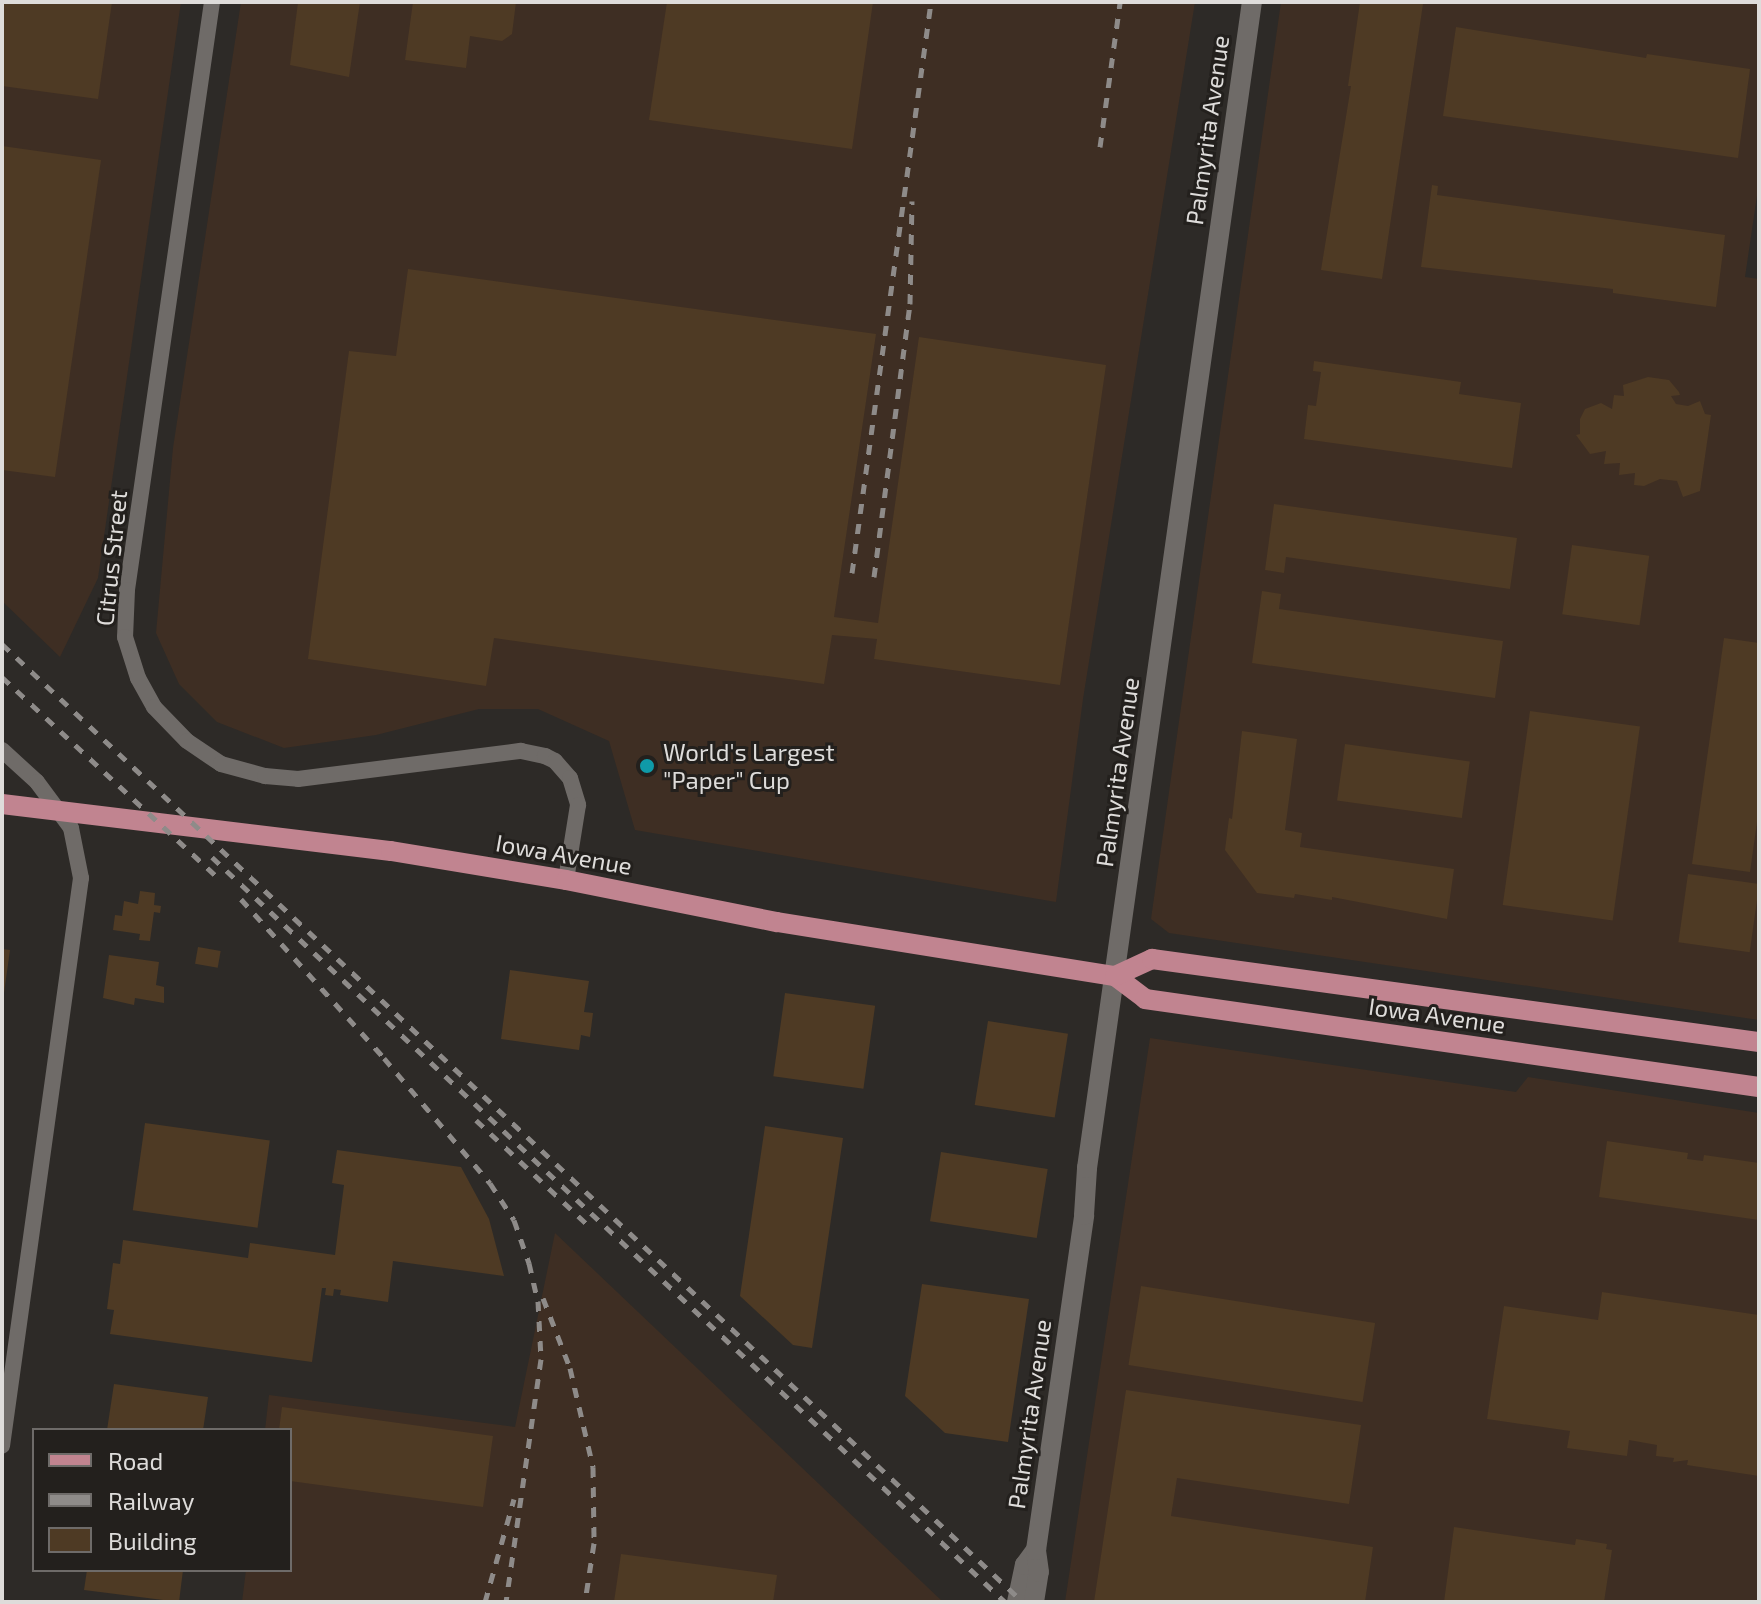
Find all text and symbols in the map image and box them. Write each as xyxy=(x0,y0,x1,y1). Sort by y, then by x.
street label: Palmyrita Avenue xyxy=(1179,33,1235,227)
street label: Citrus Street xyxy=(90,489,132,627)
street label: Palmyrita Avenue xyxy=(1089,675,1145,869)
place label: World's Largest "Paper" Cup xyxy=(663,738,835,794)
marker: World's Largest "Paper" Cup xyxy=(638,757,656,775)
street label: Iowa Avenue xyxy=(493,828,635,880)
street label: Iowa Avenue xyxy=(1366,991,1508,1039)
street label: Palmyrita Avenue xyxy=(1001,1317,1057,1511)
legend xyxy=(32,1428,292,1572)
text: Road xyxy=(108,1446,163,1475)
text: Railway xyxy=(108,1486,194,1515)
text: Building xyxy=(108,1526,197,1555)

